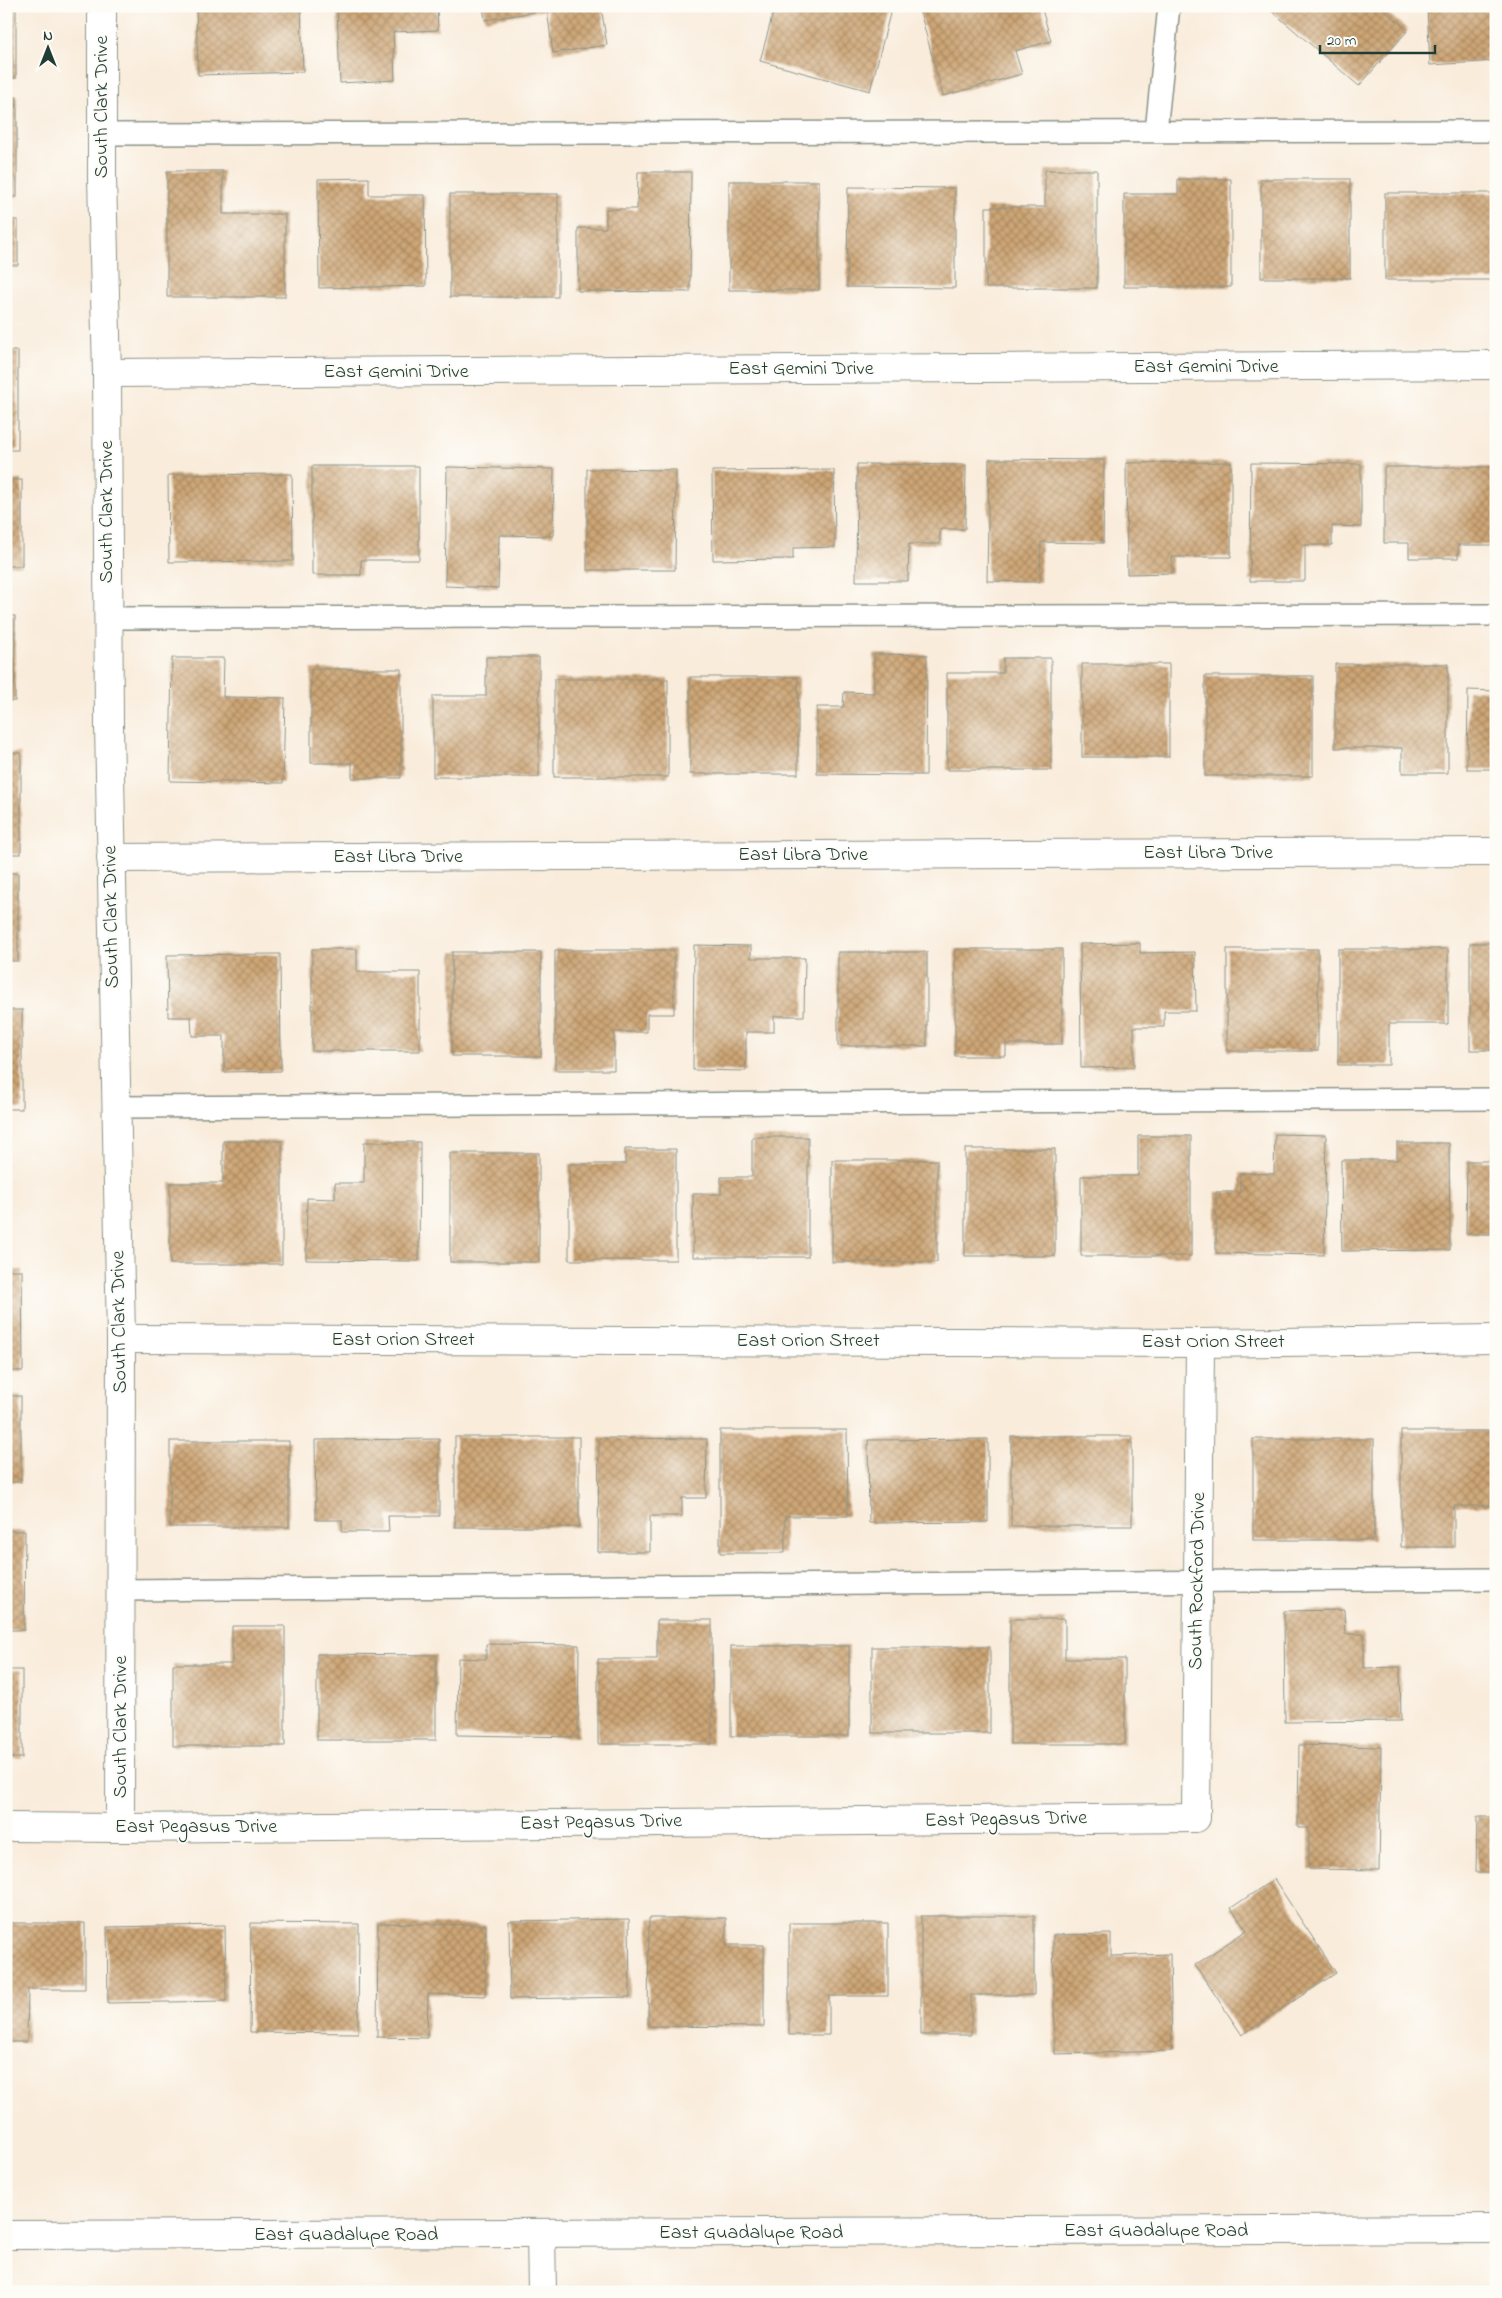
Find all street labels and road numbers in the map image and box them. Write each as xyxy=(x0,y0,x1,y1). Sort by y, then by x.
street label: South Clark Drive xyxy=(88,36,117,178)
street label: East Gemini Drive xyxy=(1133,353,1279,382)
street label: East Gemini Drive xyxy=(728,355,874,384)
street label: East Gemini Drive xyxy=(323,358,469,387)
street label: South Clark Drive xyxy=(93,441,122,583)
street label: East Libra Drive xyxy=(1143,839,1273,868)
street label: East Libra Drive xyxy=(738,841,868,870)
street label: East Libra Drive xyxy=(333,843,463,872)
street label: South Clark Drive xyxy=(96,845,128,989)
street label: South Clark Drive xyxy=(104,1250,136,1394)
street label: East Orion Street xyxy=(331,1326,475,1355)
street label: East Orion Street xyxy=(736,1327,880,1356)
street label: East Orion Street xyxy=(1141,1328,1285,1357)
street label: South Rockford Drive xyxy=(1182,1492,1214,1670)
street label: South Clark Drive xyxy=(107,1656,136,1798)
street label: East Pegasus Drive xyxy=(925,1804,1088,1837)
street label: East Pegasus Drive xyxy=(520,1807,683,1840)
street label: East Pegasus Drive xyxy=(115,1813,277,1843)
street label: East Guadalupe Road xyxy=(1064,2217,1248,2246)
street label: East Guadalupe Road xyxy=(659,2219,843,2248)
street label: East Guadalupe Road xyxy=(254,2221,438,2250)

